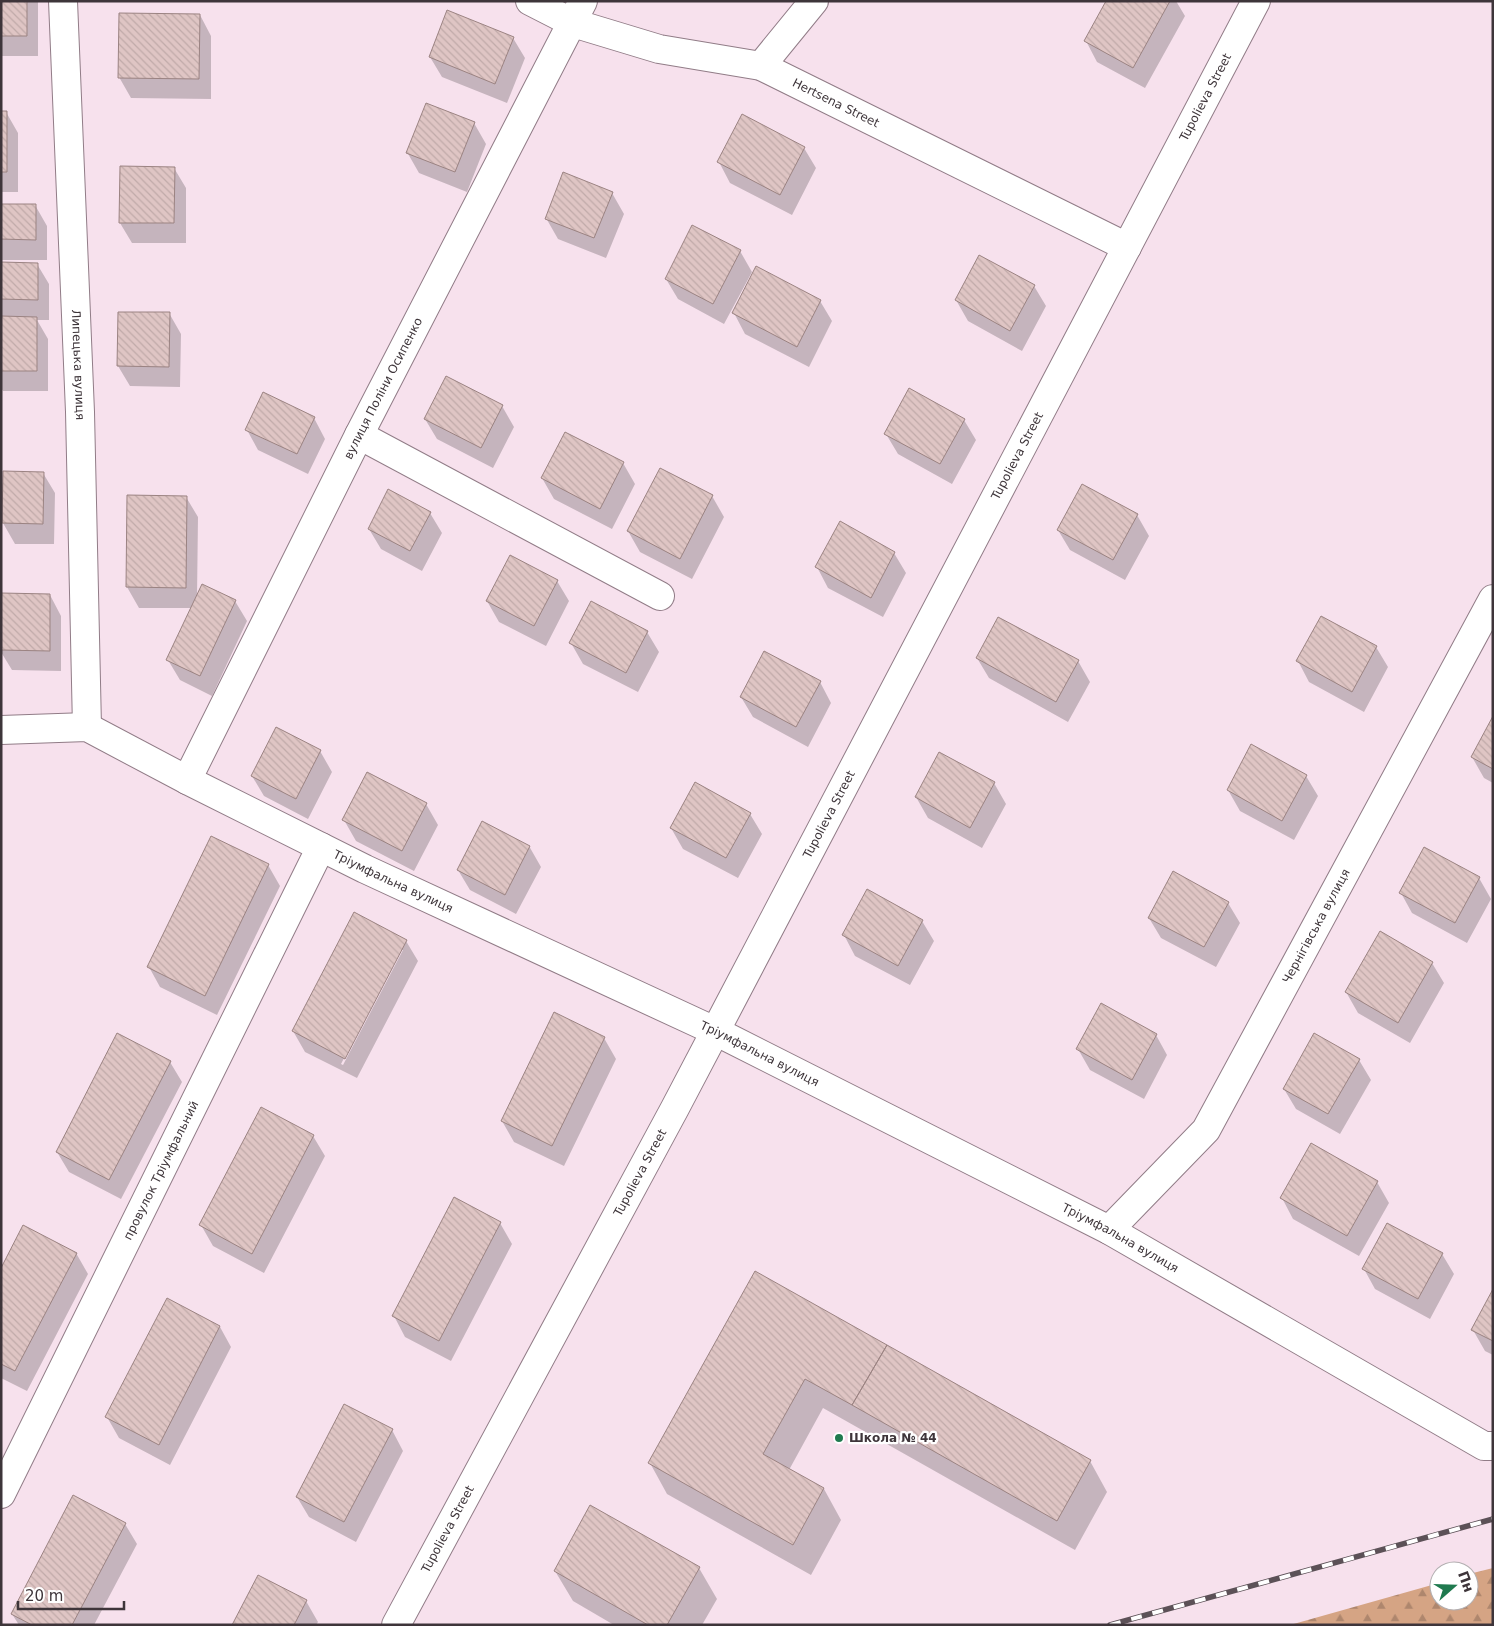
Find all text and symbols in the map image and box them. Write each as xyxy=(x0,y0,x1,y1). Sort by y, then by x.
street label: Tupolieva Street xyxy=(1176,51,1234,144)
street label: Hertsena Street xyxy=(790,76,882,130)
street label: Липецька вулиця xyxy=(69,309,87,420)
street label: вулиця Поліни Осипенко xyxy=(341,315,425,462)
street label: Tupolieva Street xyxy=(988,409,1046,503)
street label: Tupolieva Street xyxy=(800,768,858,862)
street label: Тріумфальна вулиця xyxy=(330,847,455,916)
street label: Чернігівська вулиця xyxy=(1279,866,1353,986)
street label: Тріумфальна вулиця xyxy=(697,1018,821,1089)
street label: провулок Тріумфальний xyxy=(121,1099,201,1242)
street label: Tupolieva Street xyxy=(610,1126,669,1220)
street label: Тріумфальна вулиця xyxy=(1059,1200,1181,1276)
place label: Школа № 44 xyxy=(849,1431,937,1445)
marker: Школа № 44 xyxy=(833,1432,845,1444)
street label: Tupolieva Street xyxy=(418,1483,477,1576)
north arrow xyxy=(1429,1561,1479,1611)
text: Пн xyxy=(1455,1569,1477,1594)
scale bar xyxy=(18,1578,124,1610)
text: 20 m xyxy=(25,1587,63,1605)

